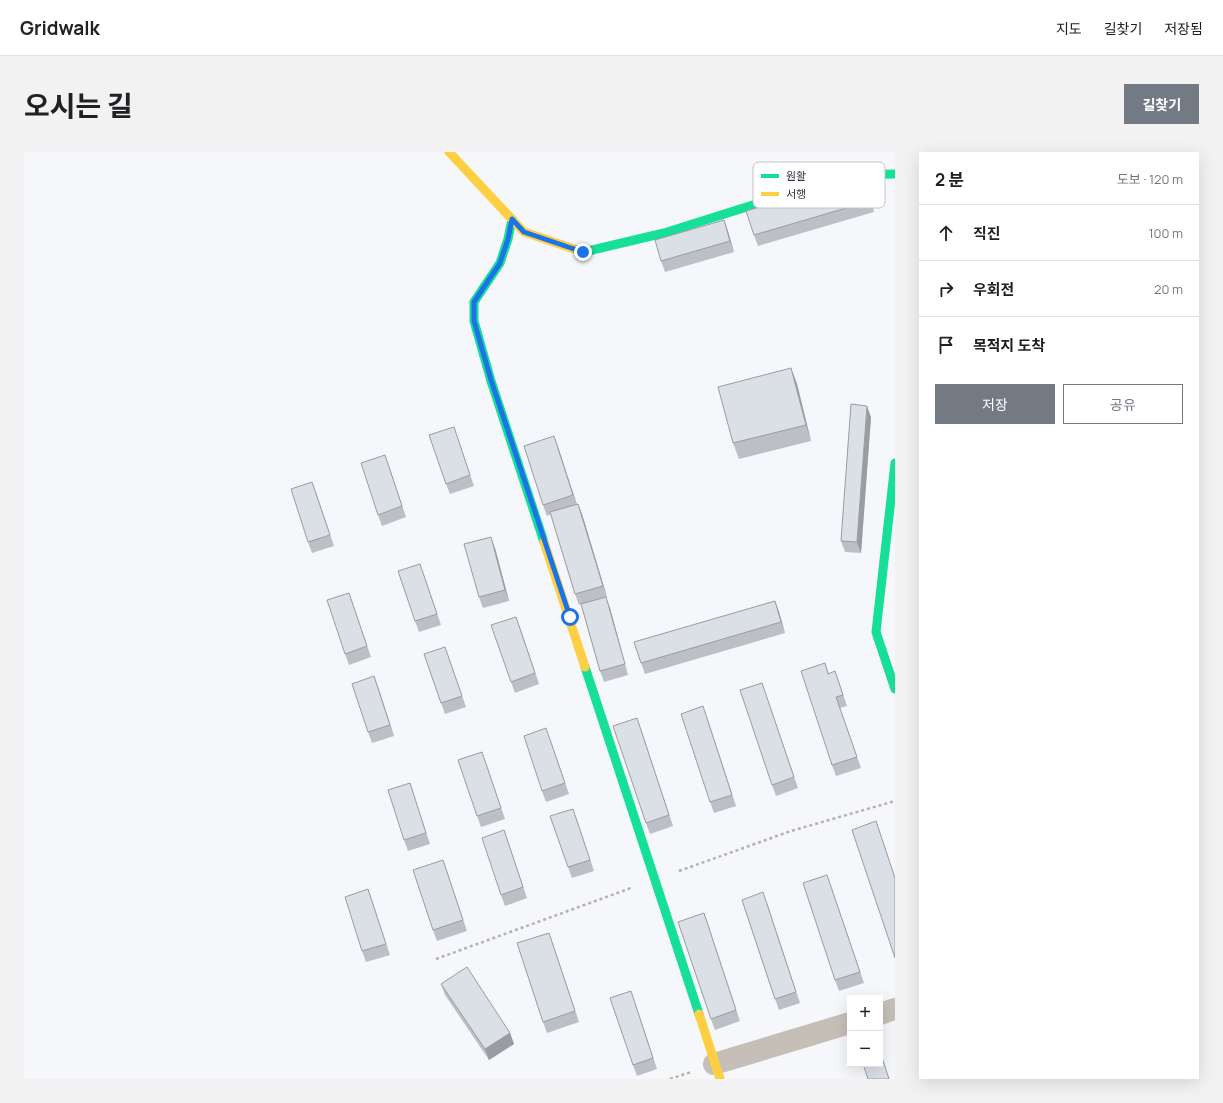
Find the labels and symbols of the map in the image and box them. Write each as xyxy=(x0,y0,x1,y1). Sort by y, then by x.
legend xyxy=(753,162,885,208)
text: 원활 xyxy=(786,168,806,183)
text: 서행 xyxy=(786,186,806,201)
route end xyxy=(574,243,592,261)
route start xyxy=(561,608,579,626)

